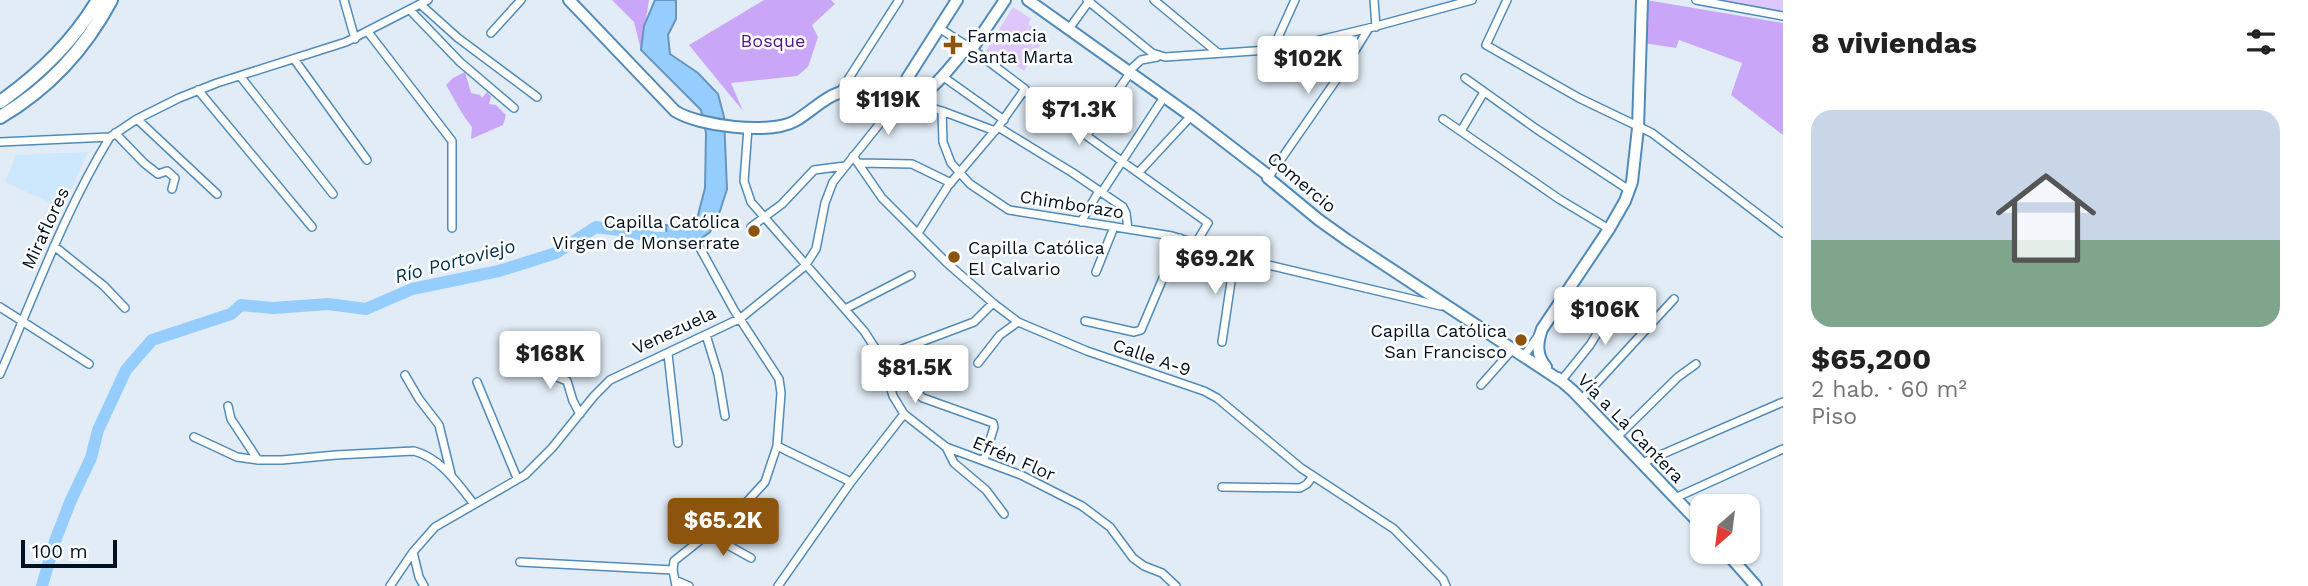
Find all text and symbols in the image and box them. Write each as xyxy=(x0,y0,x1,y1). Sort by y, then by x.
icon: filters xyxy=(2242,23,2280,61)
place label: Farmacia Santa Marta xyxy=(967,25,1073,67)
text: 8 viviendas xyxy=(1811,25,1977,60)
park label: Bosque xyxy=(741,30,805,51)
pin: $102K xyxy=(1259,36,1357,96)
marker: Farmacia Santa Marta xyxy=(945,37,961,53)
text: $102K xyxy=(1273,45,1343,72)
pin: $119K xyxy=(839,78,937,137)
text: $119K xyxy=(856,86,920,113)
pin: $71.3K xyxy=(1022,88,1136,147)
text: $71.3K xyxy=(1042,96,1116,123)
street label: Comercio xyxy=(1263,147,1341,217)
icon: home xyxy=(1983,155,2109,281)
street label: Miraflores xyxy=(17,184,73,272)
street label: Chimborazo xyxy=(1018,185,1126,223)
place label: Capilla Católica Virgen de Monserrate xyxy=(552,211,740,253)
marker: Capilla Católica Virgen de Monserrate xyxy=(746,223,762,239)
water label: Río Portoviejo xyxy=(392,234,518,288)
pin: $69.2K xyxy=(1158,236,1272,296)
place label: Capilla Católica El Calvario xyxy=(968,237,1105,279)
text: $69.2K xyxy=(1175,245,1255,272)
marker: Capilla Católica El Calvario xyxy=(946,249,962,265)
pin: $106K xyxy=(1556,288,1654,347)
text: $106K xyxy=(1570,296,1640,323)
street label: Venezuela xyxy=(629,302,719,358)
place label: Capilla Católica San Francisco xyxy=(1370,320,1507,362)
pin: $168K xyxy=(501,332,599,391)
marker: Capilla Católica San Francisco xyxy=(1513,332,1529,348)
street label: Calle A-9 xyxy=(1110,334,1194,380)
text: $168K xyxy=(515,340,585,367)
text: $65,200 xyxy=(1811,341,1931,376)
pin: $81.5K xyxy=(858,346,972,405)
text: $81.5K xyxy=(877,354,953,381)
street label: Vía a La Cantera xyxy=(1574,369,1688,487)
text: 2 hab. · 60 m² xyxy=(1811,376,1967,403)
text: Piso xyxy=(1811,403,1857,430)
street label: Efrén Flor xyxy=(970,431,1058,485)
north arrow xyxy=(1690,494,1760,564)
map controls xyxy=(1690,494,1760,564)
pin: $65.2K xyxy=(666,498,780,558)
text: $65.2K xyxy=(684,507,762,534)
scale bar xyxy=(21,537,117,569)
text: 100 m xyxy=(32,540,88,563)

